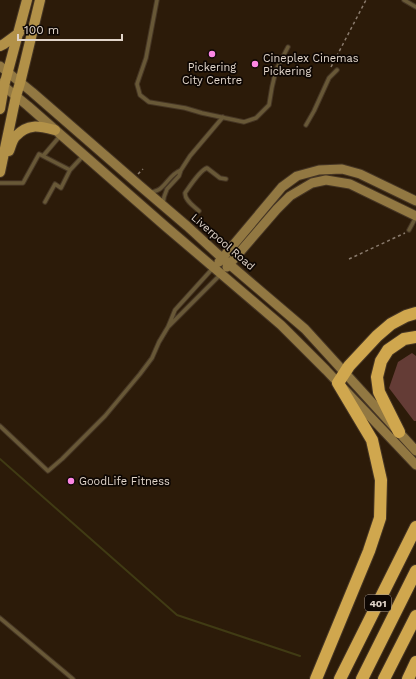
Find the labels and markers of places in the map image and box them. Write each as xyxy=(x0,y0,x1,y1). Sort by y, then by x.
marker: Pickering City Centre xyxy=(207,49,217,59)
place label: Cineplex Cinemas Pickering xyxy=(263,52,359,78)
marker: Cineplex Cinemas Pickering xyxy=(250,59,260,69)
place label: Pickering City Centre xyxy=(182,61,242,87)
place label: GoodLife Fitness xyxy=(79,475,170,488)
marker: GoodLife Fitness xyxy=(66,476,76,486)

